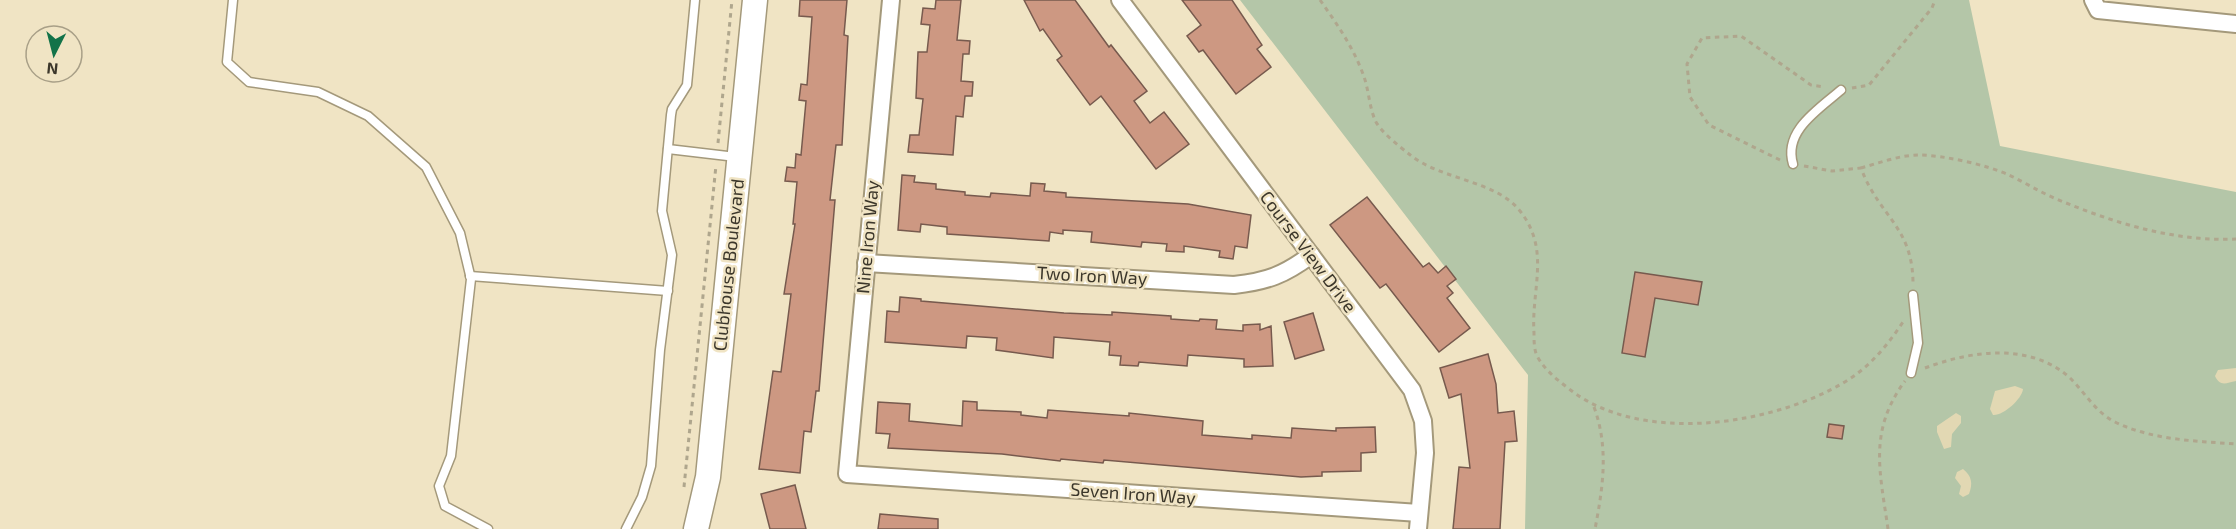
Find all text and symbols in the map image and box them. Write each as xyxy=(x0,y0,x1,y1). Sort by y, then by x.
north arrow xyxy=(24,24,84,84)
text: N xyxy=(46,59,59,79)
street label: Clubhouse Boulevard xyxy=(708,178,748,352)
street label: Nine Iron Way xyxy=(851,179,883,295)
street label: Course View Drive xyxy=(1256,186,1362,317)
street label: Two Iron Way xyxy=(1036,261,1148,289)
street label: Seven Iron Way xyxy=(1070,478,1197,508)

